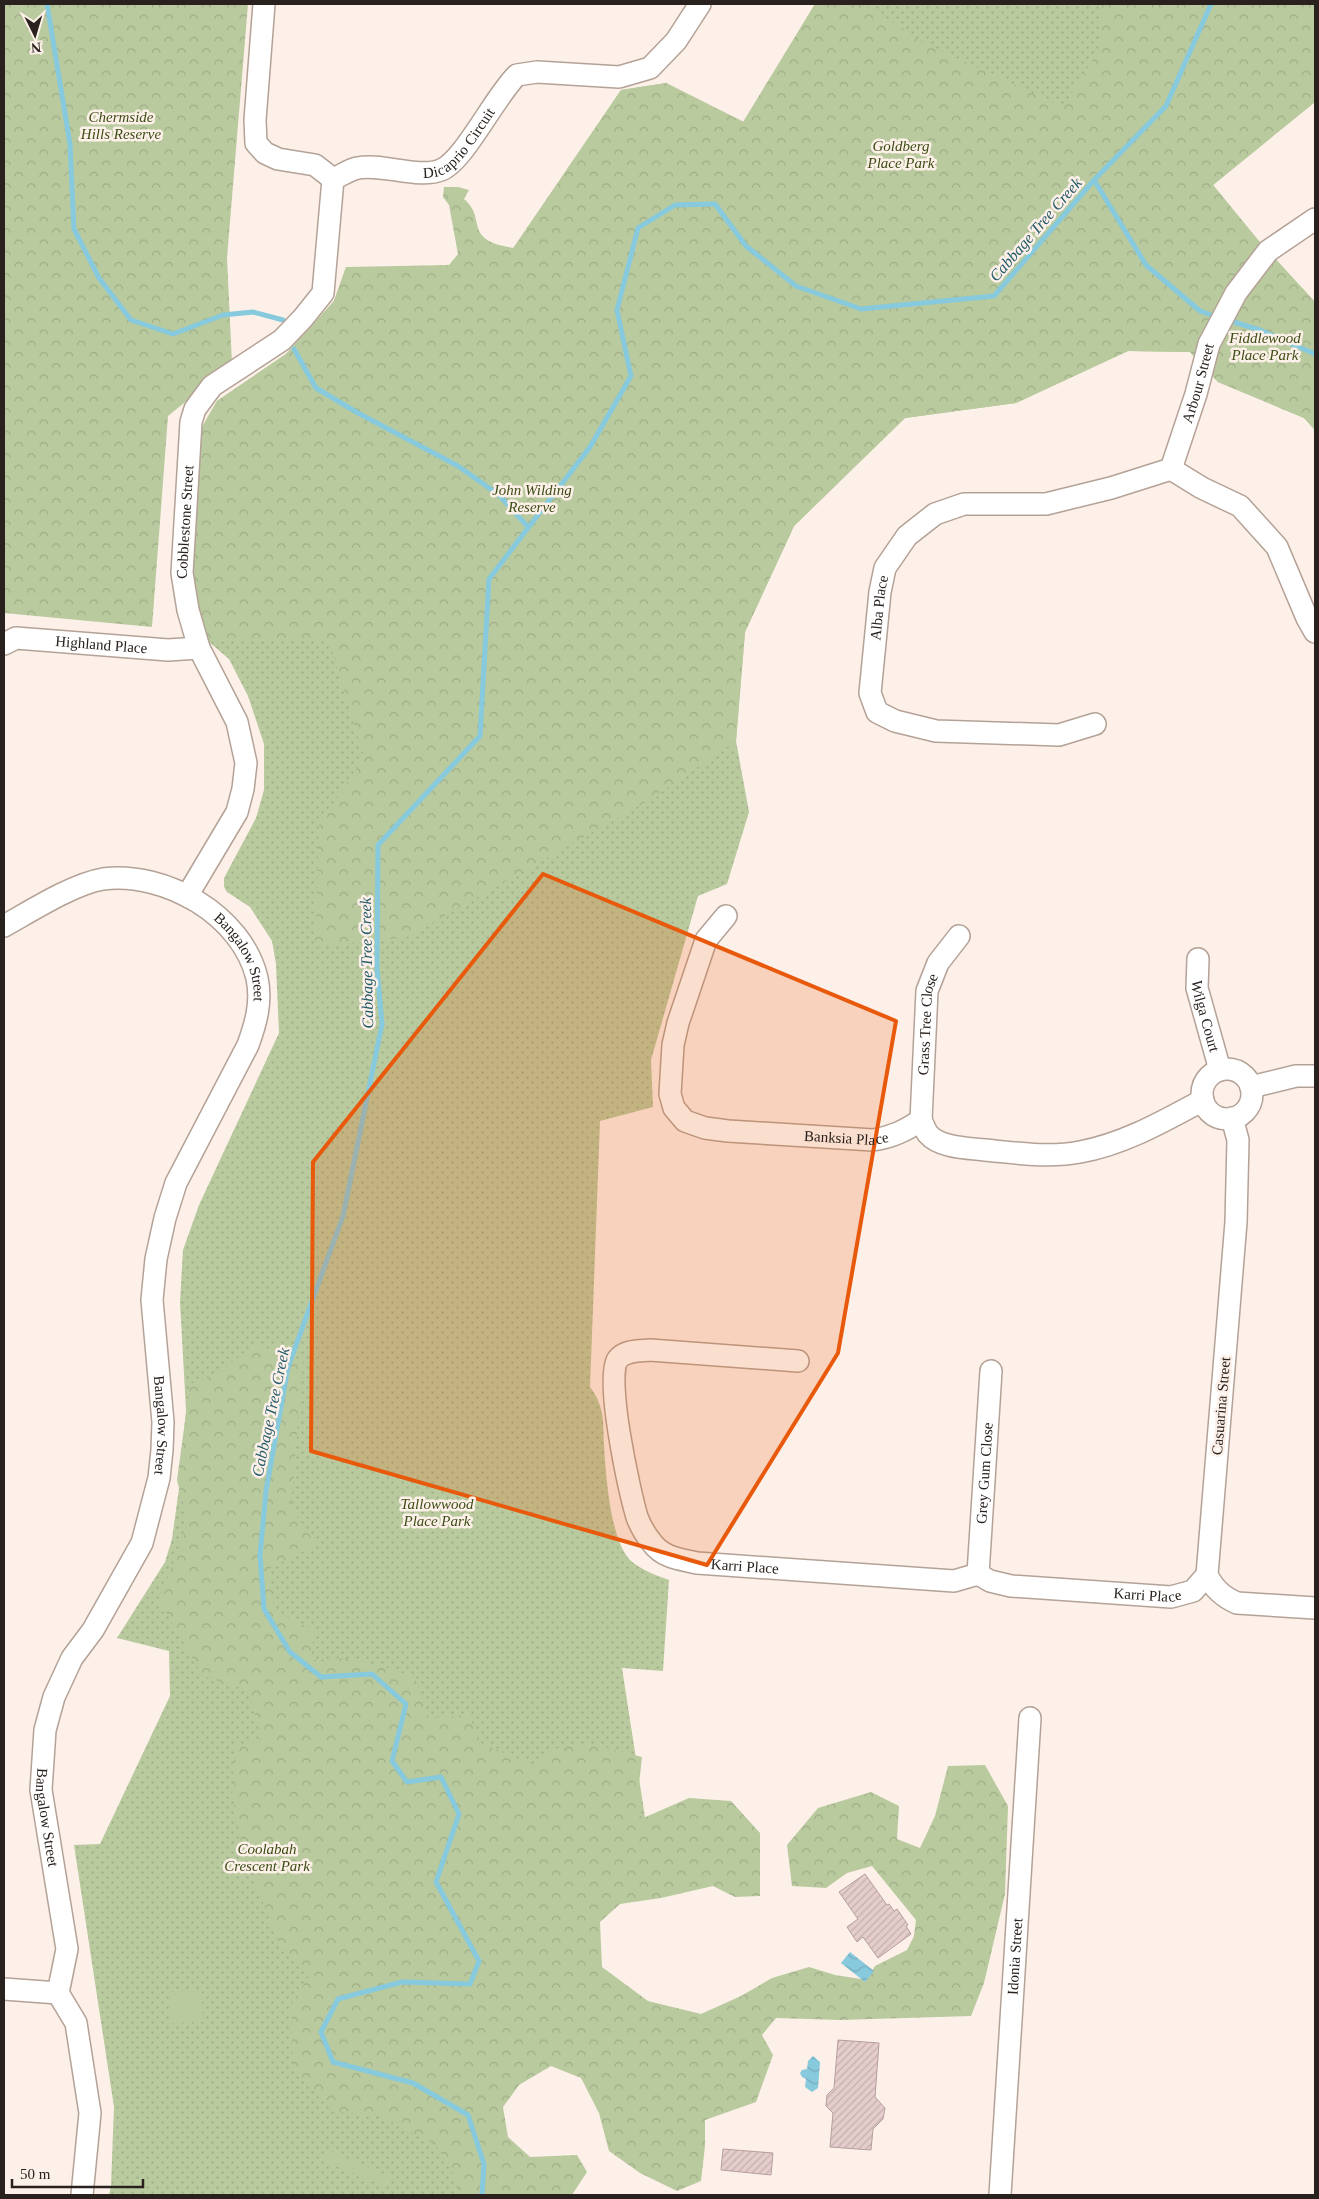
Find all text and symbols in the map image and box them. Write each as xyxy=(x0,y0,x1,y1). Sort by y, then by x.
north arrow xyxy=(10,10,60,60)
text: N xyxy=(30,40,42,55)
street label: Dicaprio Circuit xyxy=(422,104,498,181)
park label: Chermside Hills Reserve xyxy=(80,109,162,142)
park label: Goldberg Place Park xyxy=(866,138,935,171)
water label: Cabbage Tree Creek xyxy=(986,174,1086,285)
park label: Fiddlewood Place Park xyxy=(1228,330,1301,363)
street label: Arbour Street xyxy=(1179,341,1217,425)
street label: Cobblestone Street xyxy=(173,464,196,580)
park label: John Wilding Reserve xyxy=(492,482,572,515)
street label: Alba Place xyxy=(867,573,891,641)
street label: Highland Place xyxy=(55,633,148,656)
water label: Cabbage Tree Creek xyxy=(357,896,377,1029)
street label: Bangalow Street xyxy=(211,909,267,1003)
street label: Grass Tree Close xyxy=(915,971,941,1076)
street label: Wilga Court xyxy=(1189,980,1223,1054)
street label: Banksia Place xyxy=(804,1128,891,1148)
water label: Cabbage Tree Creek xyxy=(249,1345,294,1478)
street label: Casuarina Street xyxy=(1209,1355,1233,1456)
street label: Bangalow Street xyxy=(151,1375,171,1477)
street label: Grey Gum Close xyxy=(973,1422,996,1524)
park label: Tallowwood Place Park xyxy=(401,1496,474,1529)
street label: Karri Place xyxy=(710,1556,780,1577)
street label: Karri Place xyxy=(1113,1585,1184,1605)
street label: Bangalow Street xyxy=(33,1767,62,1869)
park label: Coolabah Crescent Park xyxy=(224,1841,310,1874)
street label: Idonia Street xyxy=(1005,1917,1025,1995)
scale bar xyxy=(12,2156,144,2188)
text: 50 m xyxy=(20,2166,51,2182)

